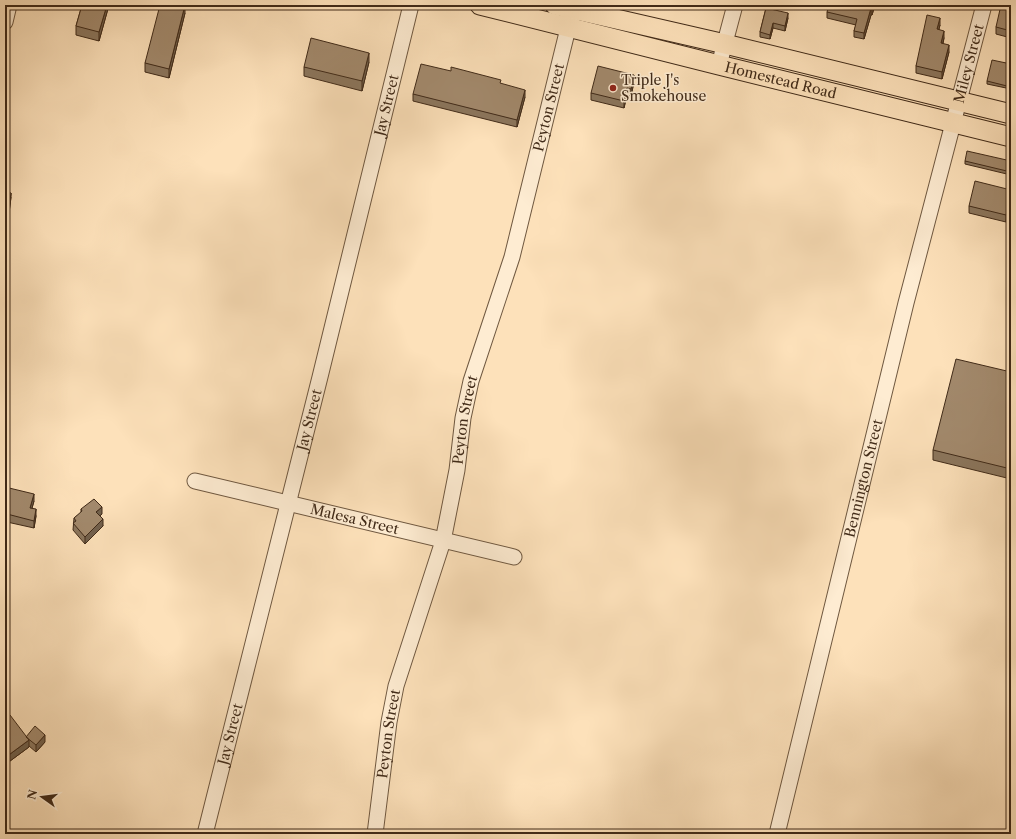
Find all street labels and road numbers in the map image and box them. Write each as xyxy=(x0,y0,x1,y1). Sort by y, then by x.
street label: Miley Street xyxy=(950,22,988,105)
street label: Homestead Road xyxy=(723,58,839,103)
street label: Peyton Street xyxy=(529,62,568,153)
street label: Jay Street xyxy=(370,73,403,140)
street label: Peyton Street xyxy=(449,373,481,465)
street label: Jay Street xyxy=(292,387,326,454)
street label: Bennington Street xyxy=(840,417,886,539)
street label: Malesa Street xyxy=(309,500,401,538)
street label: Peyton Street xyxy=(373,688,404,780)
street label: Jay Street xyxy=(213,702,247,769)

